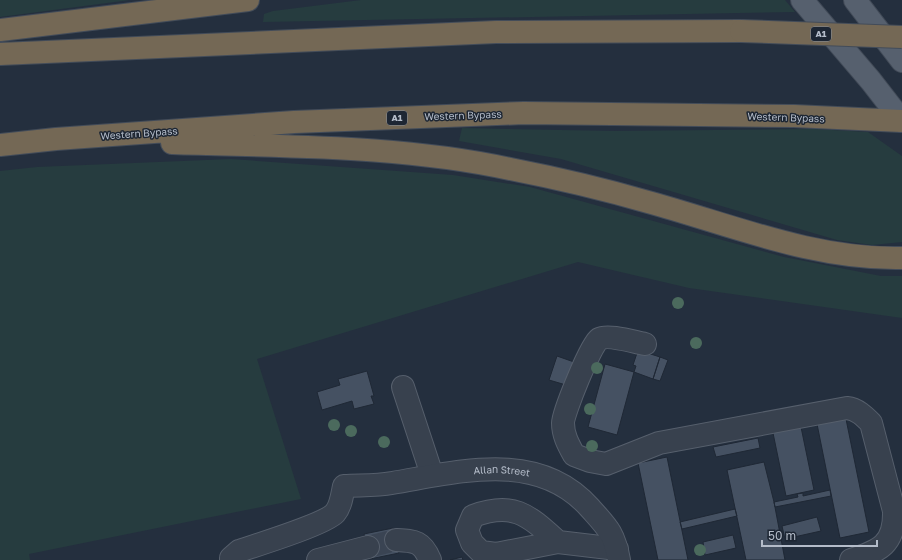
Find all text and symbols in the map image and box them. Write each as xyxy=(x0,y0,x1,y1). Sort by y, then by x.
road number: A1 xyxy=(811,27,831,41)
street label: Western Bypass xyxy=(424,108,502,122)
street label: Western Bypass xyxy=(747,110,825,124)
road number: A1 xyxy=(387,111,407,125)
street label: Western Bypass xyxy=(100,124,178,142)
street label: Allan Street xyxy=(473,463,531,479)
scale bar xyxy=(762,522,877,548)
text: 50 m xyxy=(768,528,796,543)

